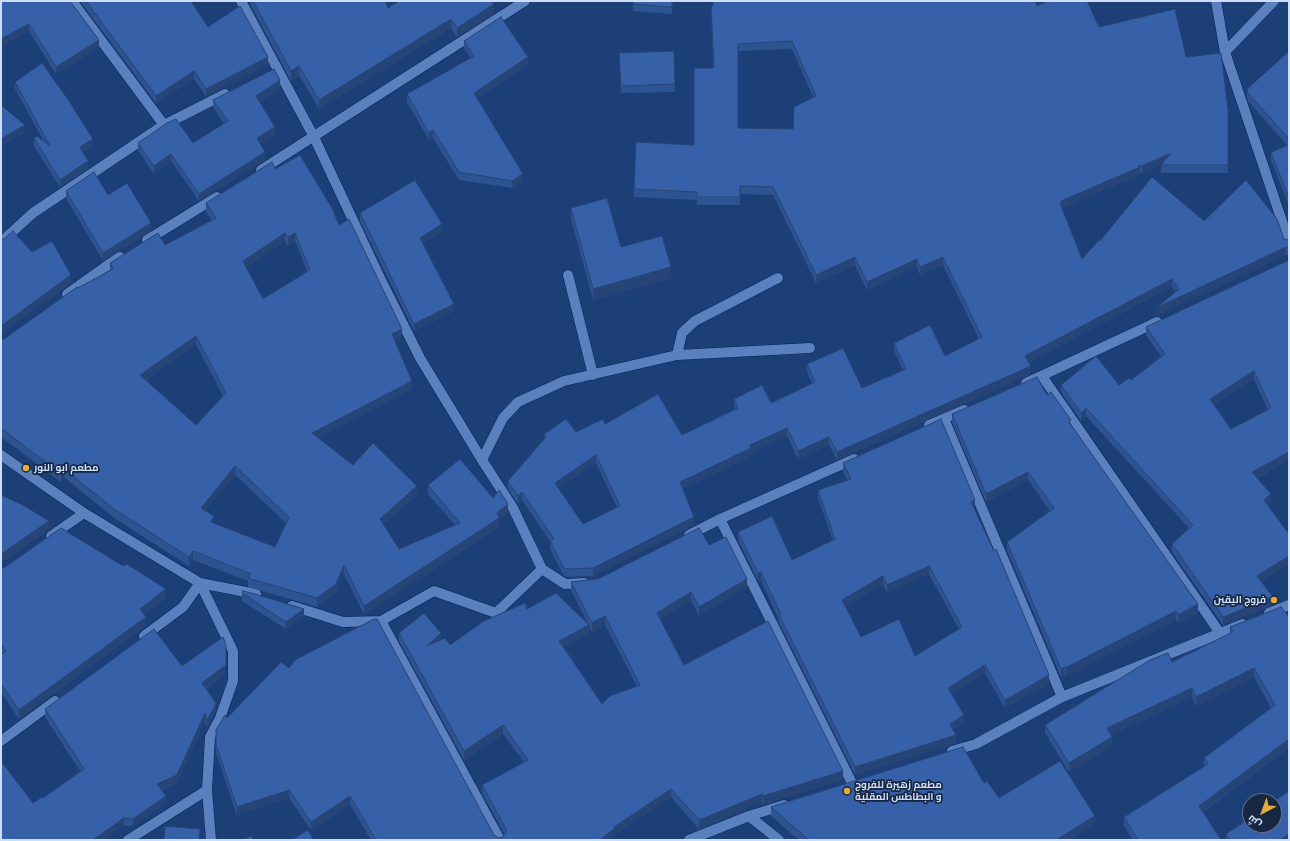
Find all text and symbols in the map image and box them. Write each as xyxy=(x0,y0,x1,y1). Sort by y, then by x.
place label: مطعم ابو النور xyxy=(34,462,99,474)
marker: مطعم ابو النور xyxy=(21,463,31,473)
place label: فروج اليقين xyxy=(1214,594,1266,606)
marker: فروج اليقين xyxy=(1269,595,1279,605)
place label: مطعم زهيرة للفروج و البطاطس المقلية xyxy=(855,779,942,802)
marker: مطعم زهيرة للفروج و البطاطس المقلية xyxy=(842,786,852,796)
north arrow xyxy=(1242,793,1282,833)
text: ش xyxy=(1245,812,1264,831)

